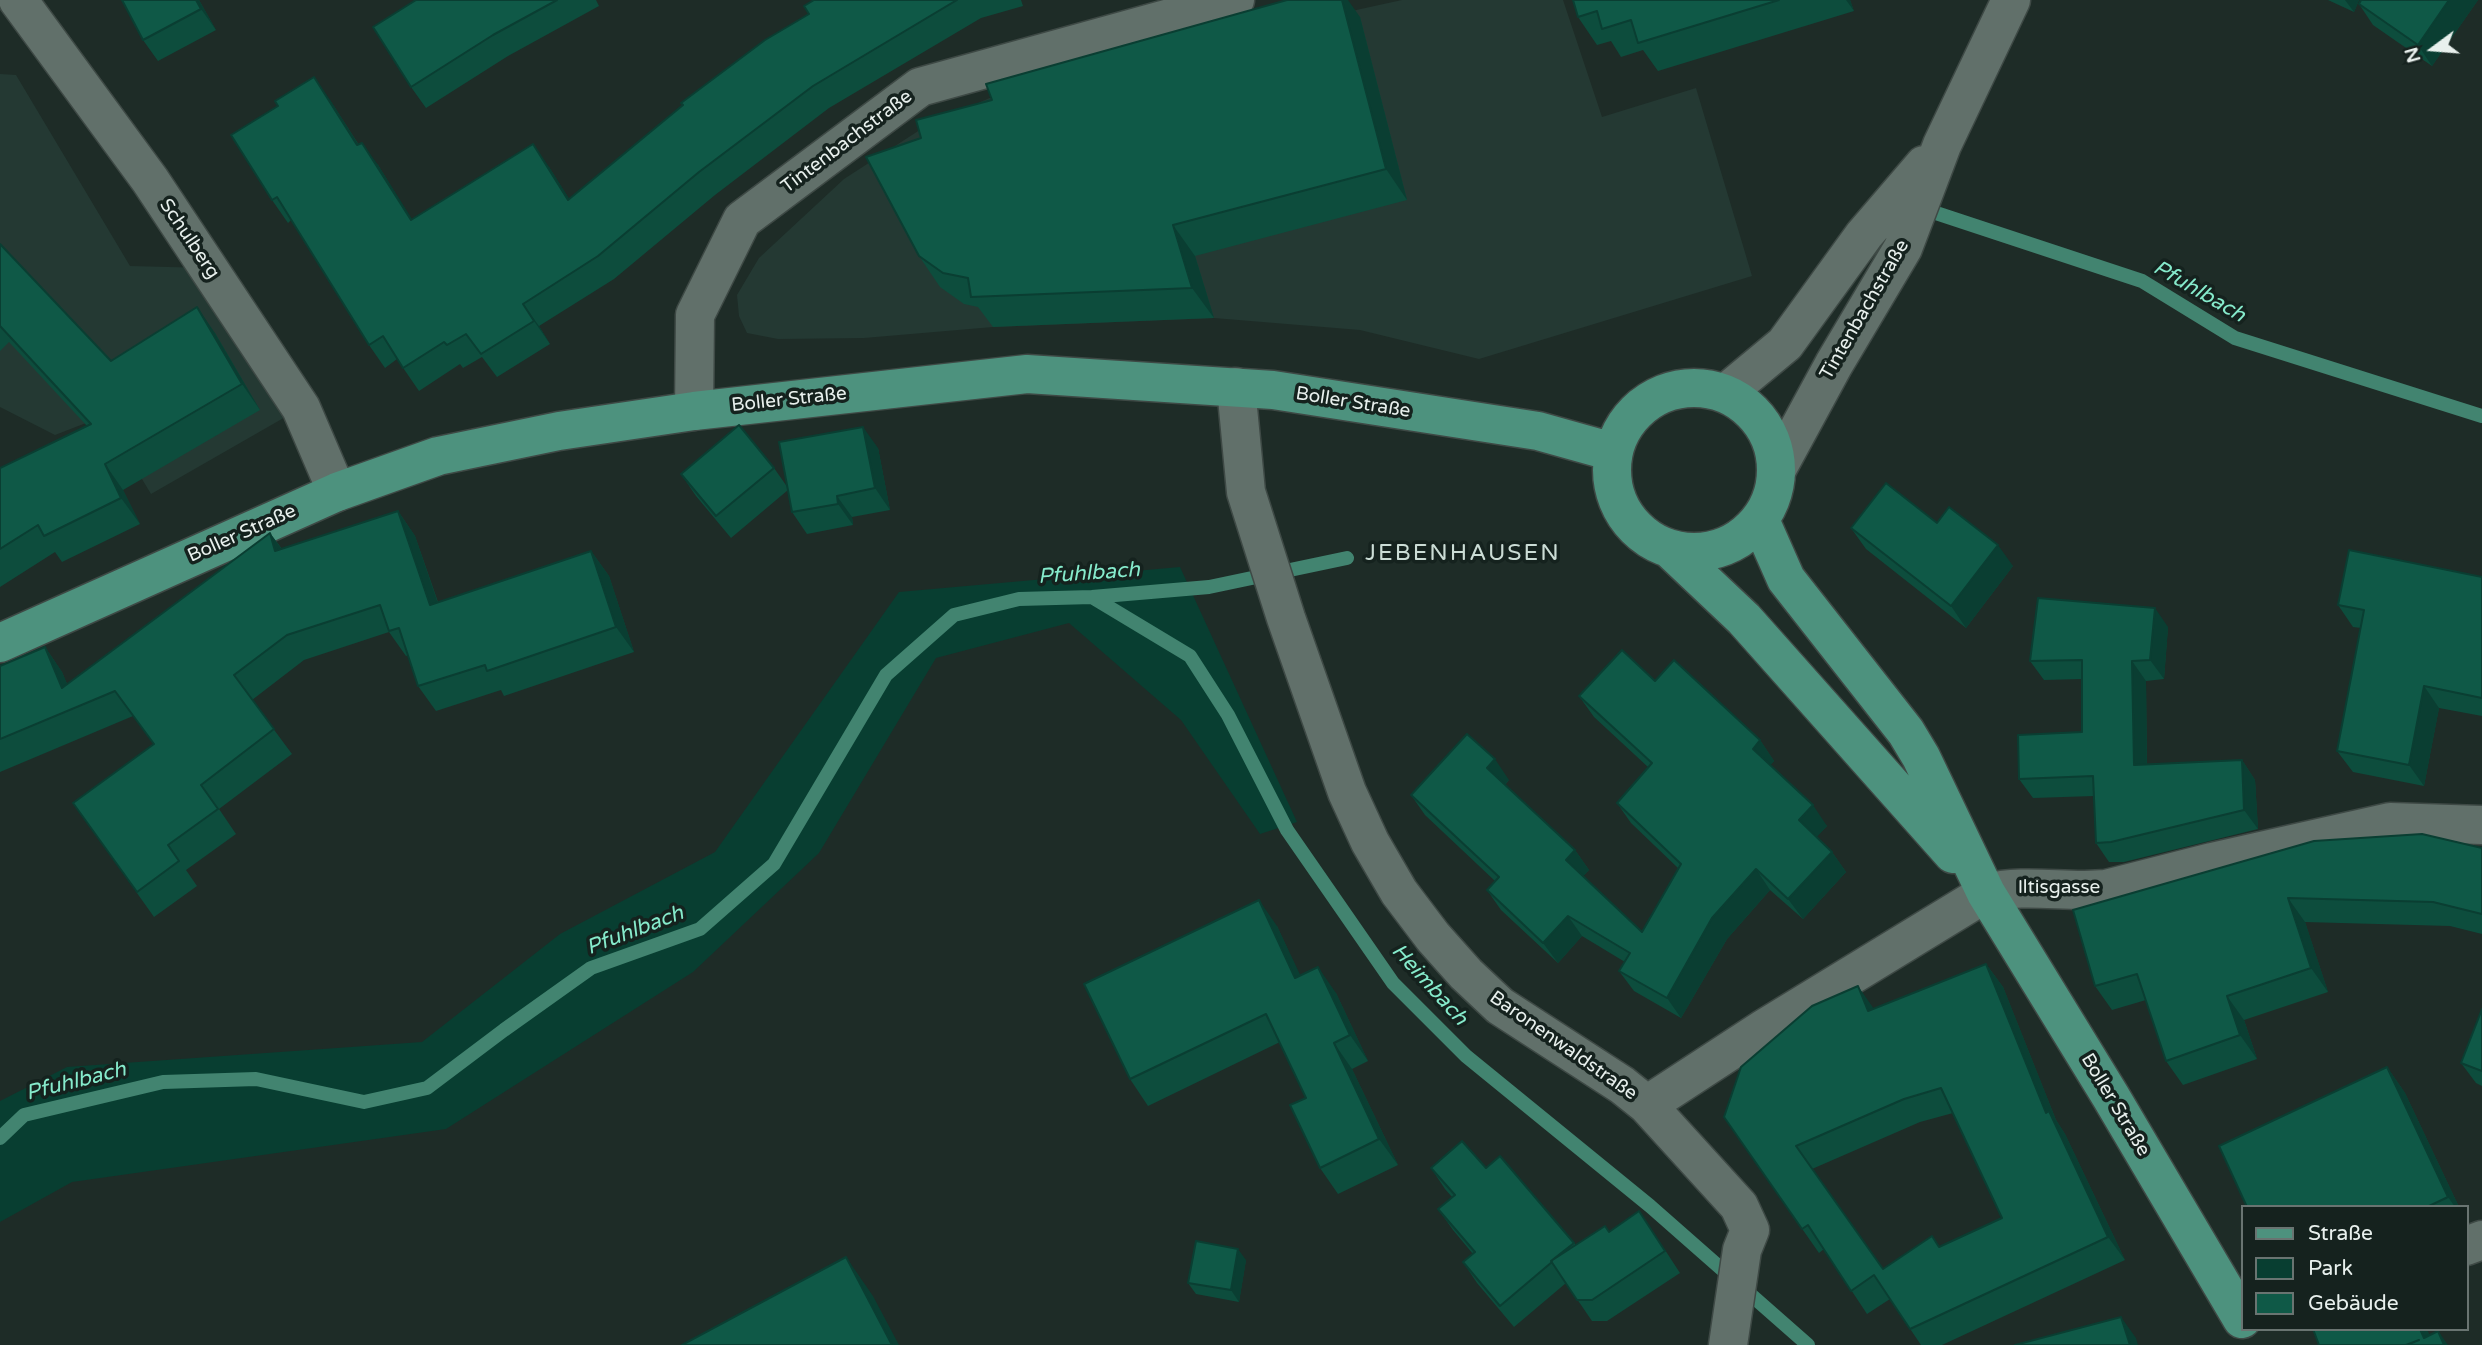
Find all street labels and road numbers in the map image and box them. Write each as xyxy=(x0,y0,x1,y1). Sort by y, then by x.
street label: Tintenbachstraße xyxy=(777,85,917,199)
street label: Schulberg xyxy=(154,195,224,283)
street label: Tintenbachstraße xyxy=(1816,236,1914,384)
street label: Boller Straße xyxy=(730,383,848,417)
street label: Boller Straße xyxy=(1294,383,1412,423)
street label: Boller Straße xyxy=(184,500,300,568)
street label: Iltisgasse xyxy=(2018,877,2100,899)
street label: Baronenwaldstraße xyxy=(1485,986,1641,1106)
street label: Boller Straße xyxy=(2075,1049,2155,1161)

